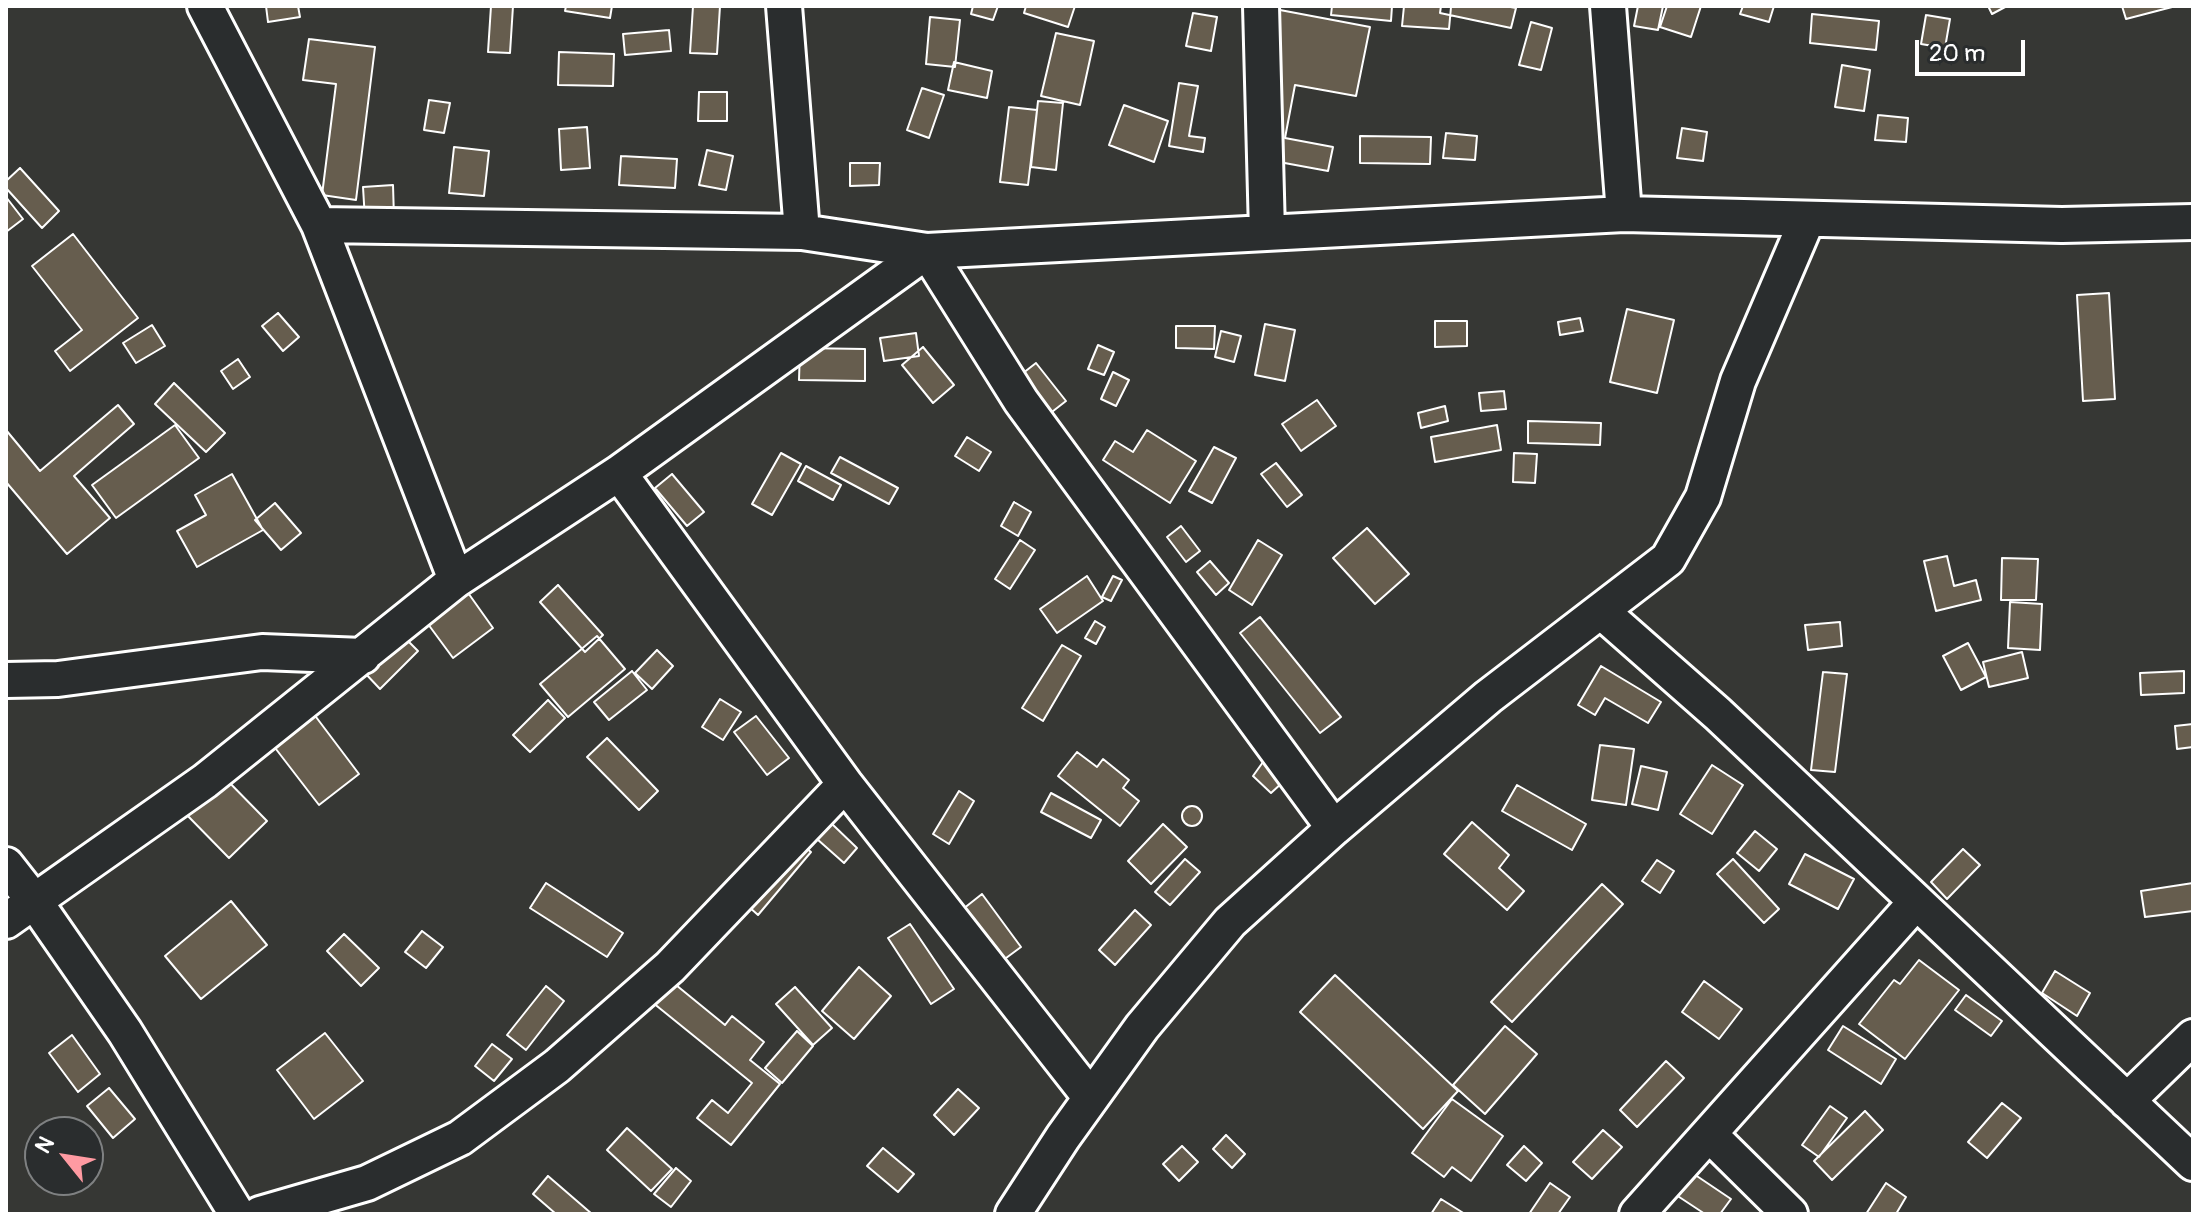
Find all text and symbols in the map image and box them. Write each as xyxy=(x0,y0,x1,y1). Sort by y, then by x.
scale bar xyxy=(1919,24,2029,74)
text: 20 m xyxy=(1929,39,1985,68)
north arrow xyxy=(24,1116,104,1196)
text: N xyxy=(29,1132,61,1158)

